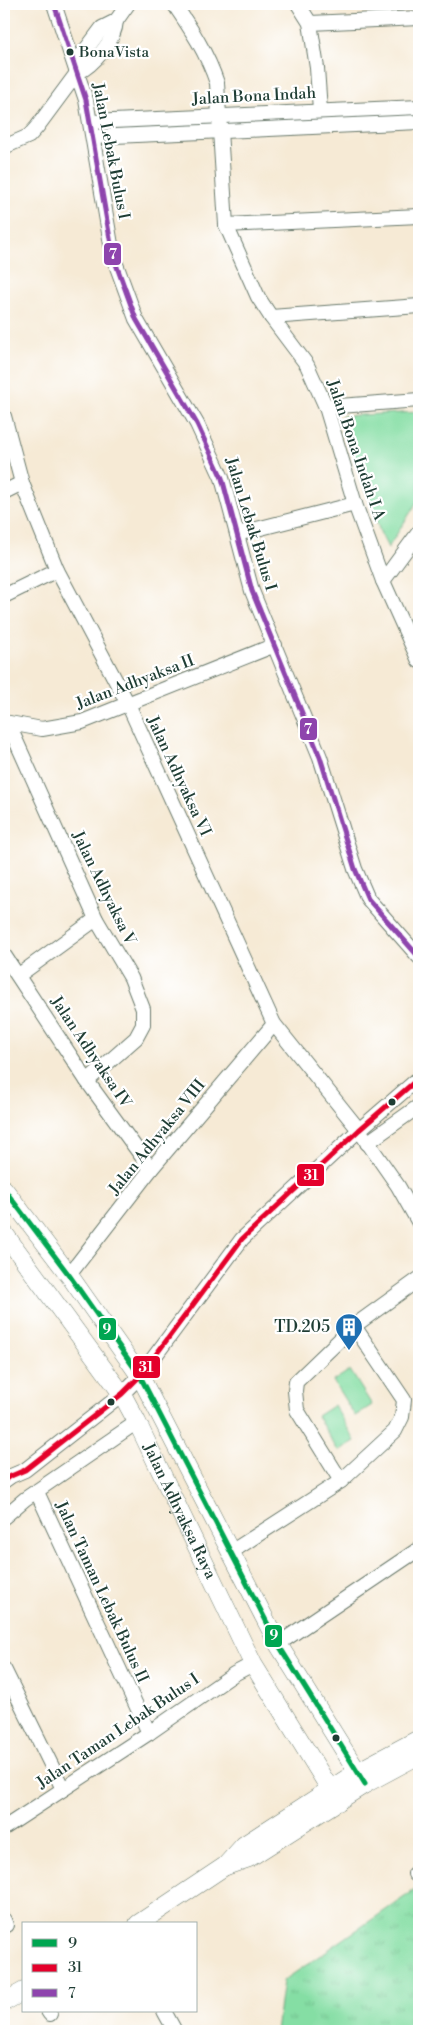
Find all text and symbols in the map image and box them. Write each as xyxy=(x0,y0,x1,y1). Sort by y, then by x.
place label: BonaVista xyxy=(78,43,150,62)
marker: BonaVista xyxy=(65,47,75,57)
street label: Jalan Lebak Bulus I xyxy=(88,80,134,221)
street label: Jalan Bona Indah xyxy=(191,83,317,109)
line badge: 7 xyxy=(103,242,122,266)
text: 7 xyxy=(109,246,118,264)
street label: Jalan Bona Indah I A xyxy=(322,376,390,524)
street label: Jalan Lebak Bulus I xyxy=(221,454,281,593)
street label: Jalan Adhyaksa II xyxy=(72,650,197,714)
street label: Jalan Adhyaksa VI xyxy=(142,712,216,839)
line badge: 7 xyxy=(299,717,318,741)
text: 7 xyxy=(304,721,313,739)
street label: Jalan Adhyaksa V xyxy=(67,827,141,949)
street label: Jalan Adhyaksa IV xyxy=(46,992,136,1112)
street label: Jalan Adhyaksa VIII xyxy=(104,1075,210,1199)
unlabelled marker xyxy=(387,1097,397,1107)
line badge: 31 xyxy=(296,1163,325,1187)
text: 31 xyxy=(304,1167,319,1185)
building icon: TD.205 xyxy=(334,1312,364,1351)
line badge: 9 xyxy=(98,1317,117,1341)
place label: TD.205 xyxy=(274,1317,330,1337)
text: 9 xyxy=(103,1321,112,1339)
line badge: 31 xyxy=(132,1355,161,1379)
text: 31 xyxy=(139,1359,154,1377)
unlabelled marker xyxy=(106,1397,116,1407)
street label: Jalan Adhyaksa Raya xyxy=(138,1439,221,1583)
street label: Jalan Taman Lebak Bulus II xyxy=(51,1497,153,1686)
line badge: 9 xyxy=(264,1624,283,1648)
text: 9 xyxy=(270,1627,279,1645)
street label: Jalan Taman Lebak Bulus I xyxy=(32,1669,203,1794)
unlabelled marker xyxy=(331,1733,341,1743)
legend xyxy=(22,1922,198,2012)
text: 9 xyxy=(68,1934,77,1953)
text: 31 xyxy=(68,1958,83,1977)
text: 7 xyxy=(68,1984,76,2003)

